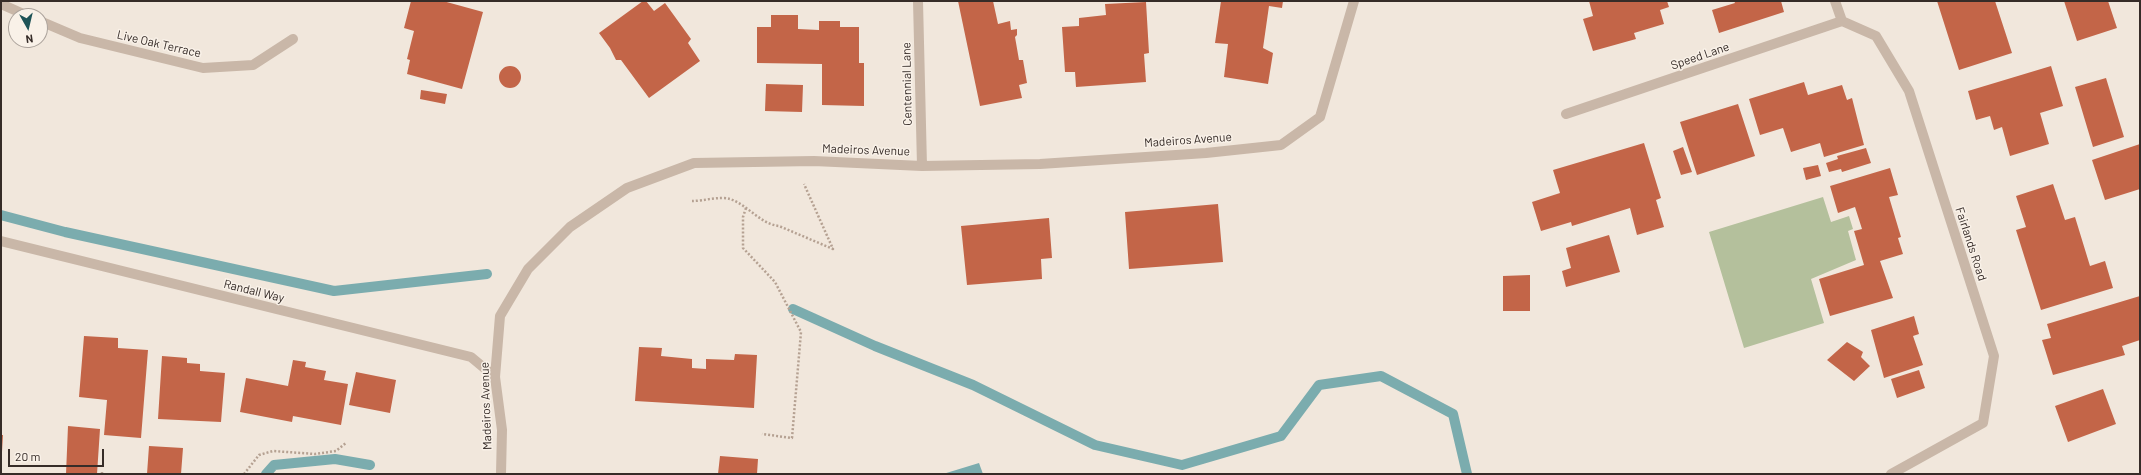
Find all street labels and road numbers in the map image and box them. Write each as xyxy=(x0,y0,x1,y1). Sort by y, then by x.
street label: Live Oak Terrace xyxy=(116,27,202,61)
street label: Speed Lane xyxy=(1669,39,1731,73)
street label: Centennial Lane xyxy=(899,42,915,126)
street label: Madeiros Avenue xyxy=(1144,130,1232,150)
street label: Madeiros Avenue xyxy=(822,141,910,159)
street label: Fairlands Road xyxy=(1952,205,1990,283)
street label: Randall Way xyxy=(222,277,286,305)
street label: Madeiros Avenue xyxy=(477,362,495,450)

